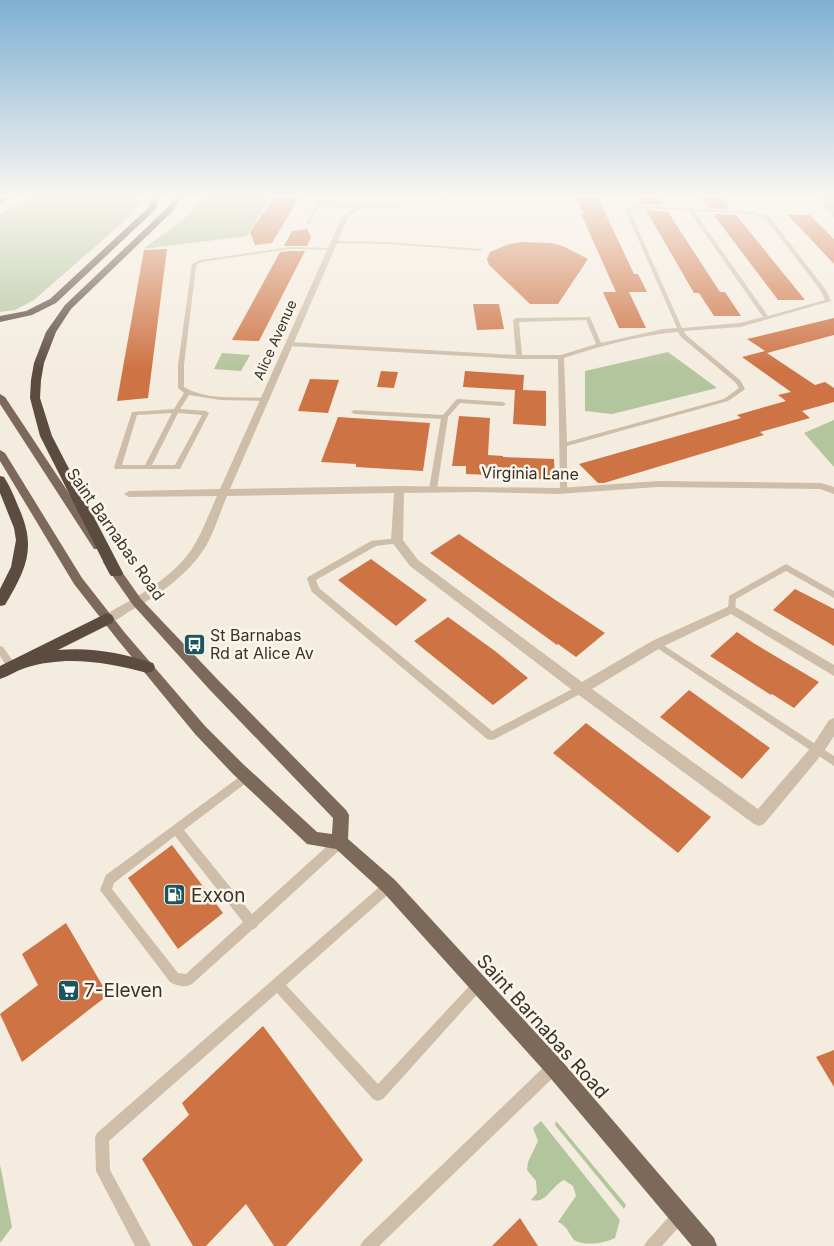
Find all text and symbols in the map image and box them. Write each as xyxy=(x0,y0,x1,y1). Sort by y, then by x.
street label: Alice Avenue xyxy=(249,297,300,382)
street label: Virginia Lane xyxy=(481,462,579,484)
street label: Saint Barnabas Road xyxy=(63,464,169,604)
place label: St Barnabas Rd at Alice Av xyxy=(210,625,314,663)
bus stop icon: St Barnabas Rd at Alice Av xyxy=(182,632,206,656)
fuel station icon: Exxon xyxy=(163,883,187,907)
place label: Exxon xyxy=(191,884,245,907)
street label: Saint Barnabas Road xyxy=(472,949,614,1103)
supermarket icon: 7-Eleven xyxy=(56,978,80,1002)
place label: 7-Eleven xyxy=(84,979,163,1002)

